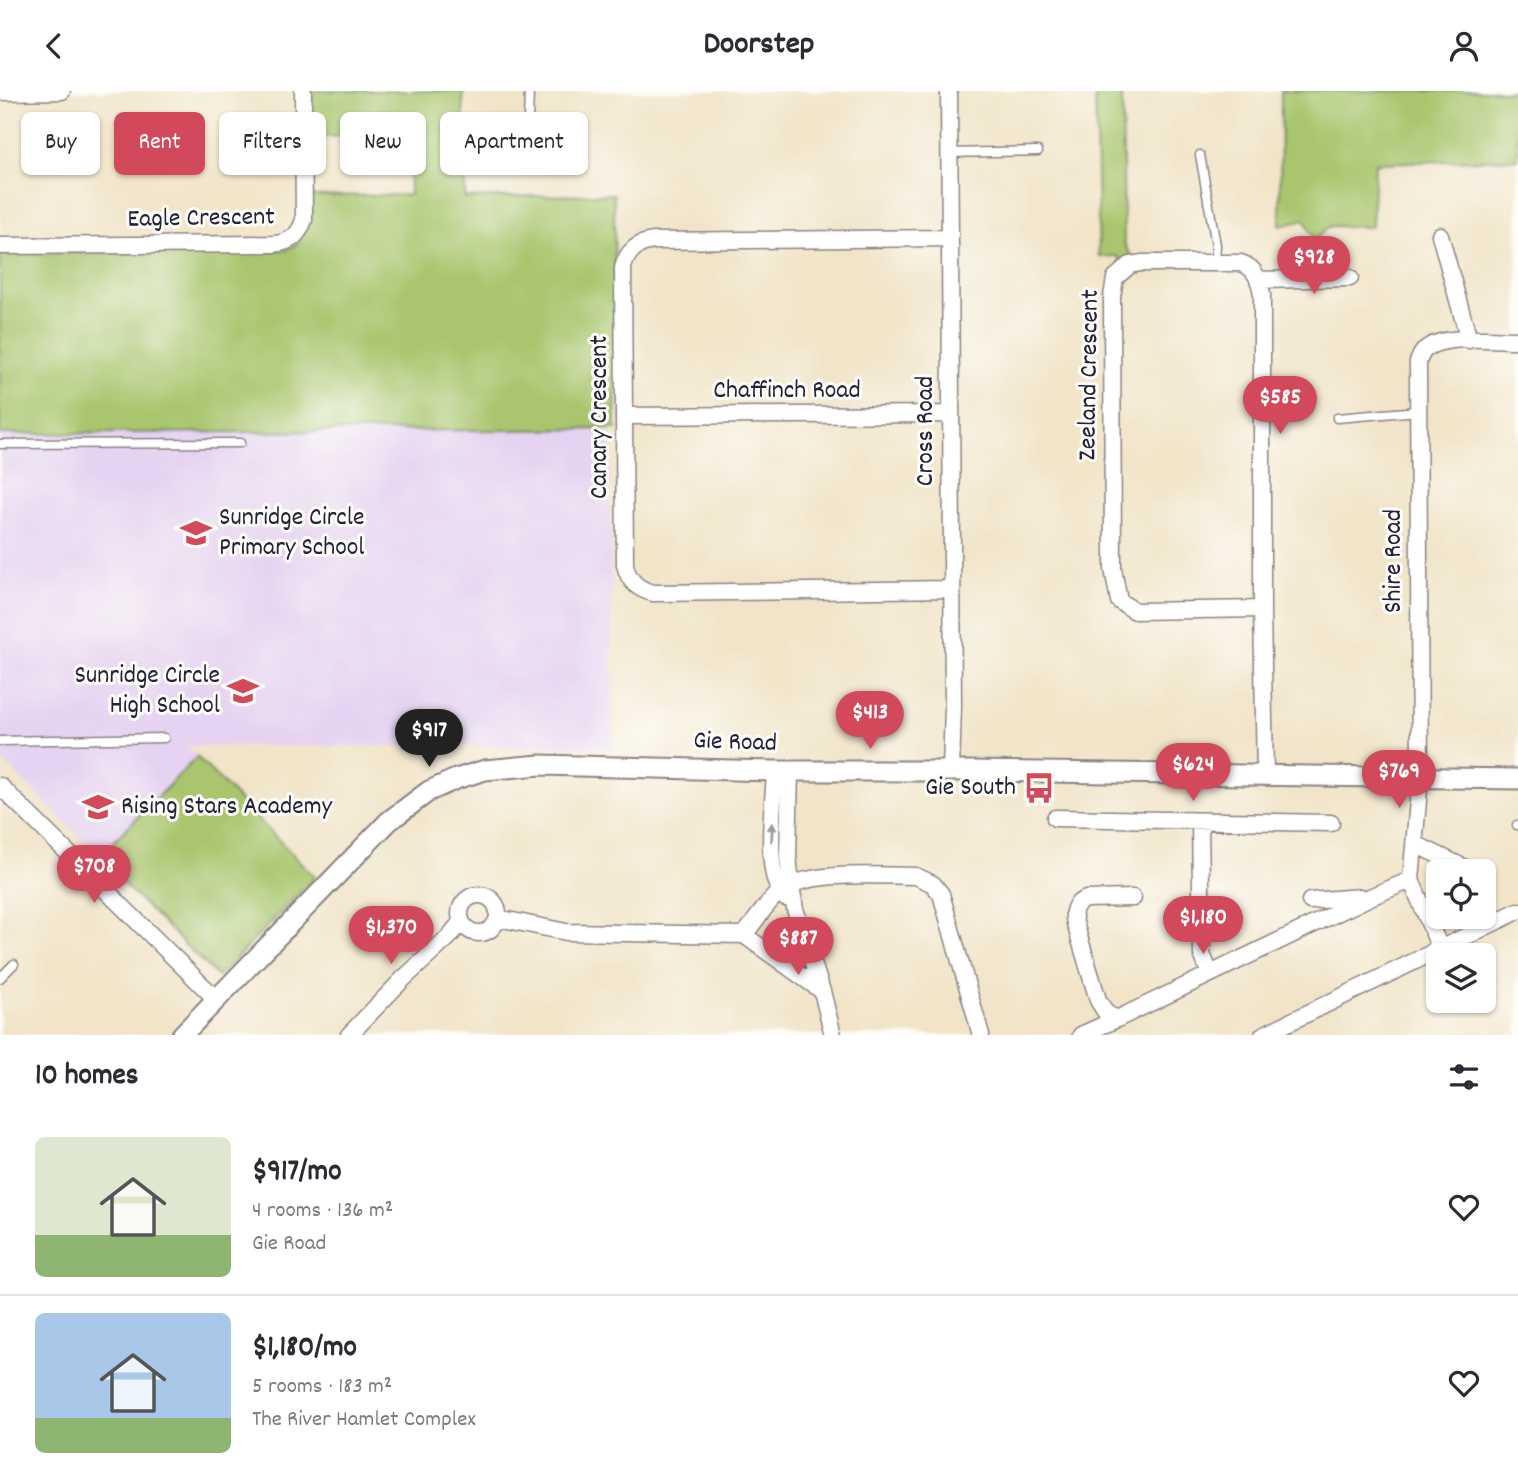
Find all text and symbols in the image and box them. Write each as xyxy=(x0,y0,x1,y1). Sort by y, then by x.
text: Doorstep xyxy=(704,23,814,69)
icon: back xyxy=(35,27,73,65)
icon: person xyxy=(1445,27,1483,65)
chip: Buy xyxy=(21,112,100,175)
chip: Rent xyxy=(114,112,205,175)
chip: Filters xyxy=(219,112,326,175)
chip: New xyxy=(340,112,426,175)
chip: Apartment xyxy=(440,112,588,175)
street label: Eagle Crescent xyxy=(127,199,275,239)
pin: $928 xyxy=(1273,237,1355,296)
text: $928 xyxy=(1293,242,1335,275)
street label: Zeeland Crescent xyxy=(1070,289,1110,461)
street label: Canary Crescent xyxy=(582,335,619,499)
street label: Chaffinch Road xyxy=(713,373,861,410)
street label: Cross Road xyxy=(908,376,945,486)
pin: $585 xyxy=(1239,377,1321,436)
text: $585 xyxy=(1259,382,1301,415)
place label: Sunridge Circle Primary School xyxy=(219,500,365,567)
street label: Shire Road xyxy=(1376,509,1413,613)
school or university icon: Sunridge Circle Primary School xyxy=(179,516,213,550)
place label: Sunridge Circle High School xyxy=(75,658,220,725)
school or university icon: Sunridge Circle High School xyxy=(226,674,260,708)
pin: $413 xyxy=(829,691,911,751)
text: $413 xyxy=(852,697,888,730)
pin: $917 xyxy=(388,709,470,769)
text: $917 xyxy=(411,715,447,748)
street label: Gie Road xyxy=(692,723,778,763)
pin: $624 xyxy=(1152,743,1234,803)
text: $624 xyxy=(1172,749,1214,782)
pin: $769 xyxy=(1358,751,1440,810)
text: $769 xyxy=(1378,756,1420,789)
place label: Gie South xyxy=(925,770,1016,807)
bus stop icon: Gie South xyxy=(1022,771,1056,805)
place label: Rising Stars Academy xyxy=(121,789,333,826)
school or university icon: Rising Stars Academy xyxy=(81,790,115,824)
one-way arrow xyxy=(767,821,778,843)
pin: $708 xyxy=(53,845,135,905)
text: $708 xyxy=(73,851,115,884)
map controls xyxy=(1426,859,1496,1013)
button: locate xyxy=(1426,859,1496,929)
pin: $1,180 xyxy=(1146,897,1260,956)
text: $1,180 xyxy=(1179,902,1227,935)
pin: $1,370 xyxy=(334,907,448,966)
text: $1,370 xyxy=(365,912,417,945)
pin: $887 xyxy=(757,917,839,977)
text: $887 xyxy=(779,923,817,956)
button: layers xyxy=(1426,943,1496,1013)
text: 10 homes xyxy=(35,1056,138,1099)
icon: filters xyxy=(1445,1058,1483,1096)
text: $917/mo xyxy=(252,1152,342,1195)
icon: home xyxy=(91,1165,175,1249)
icon: heart xyxy=(1445,1188,1483,1226)
text: 4 rooms · 136 m² xyxy=(252,1195,393,1228)
text: Gie Road xyxy=(252,1228,326,1261)
text: $1,180/mo xyxy=(252,1328,357,1371)
icon: home xyxy=(91,1341,175,1425)
icon: heart xyxy=(1445,1364,1483,1402)
text: 5 rooms · 183 m² xyxy=(252,1371,392,1404)
text: The River Hamlet Complex xyxy=(252,1404,476,1437)

